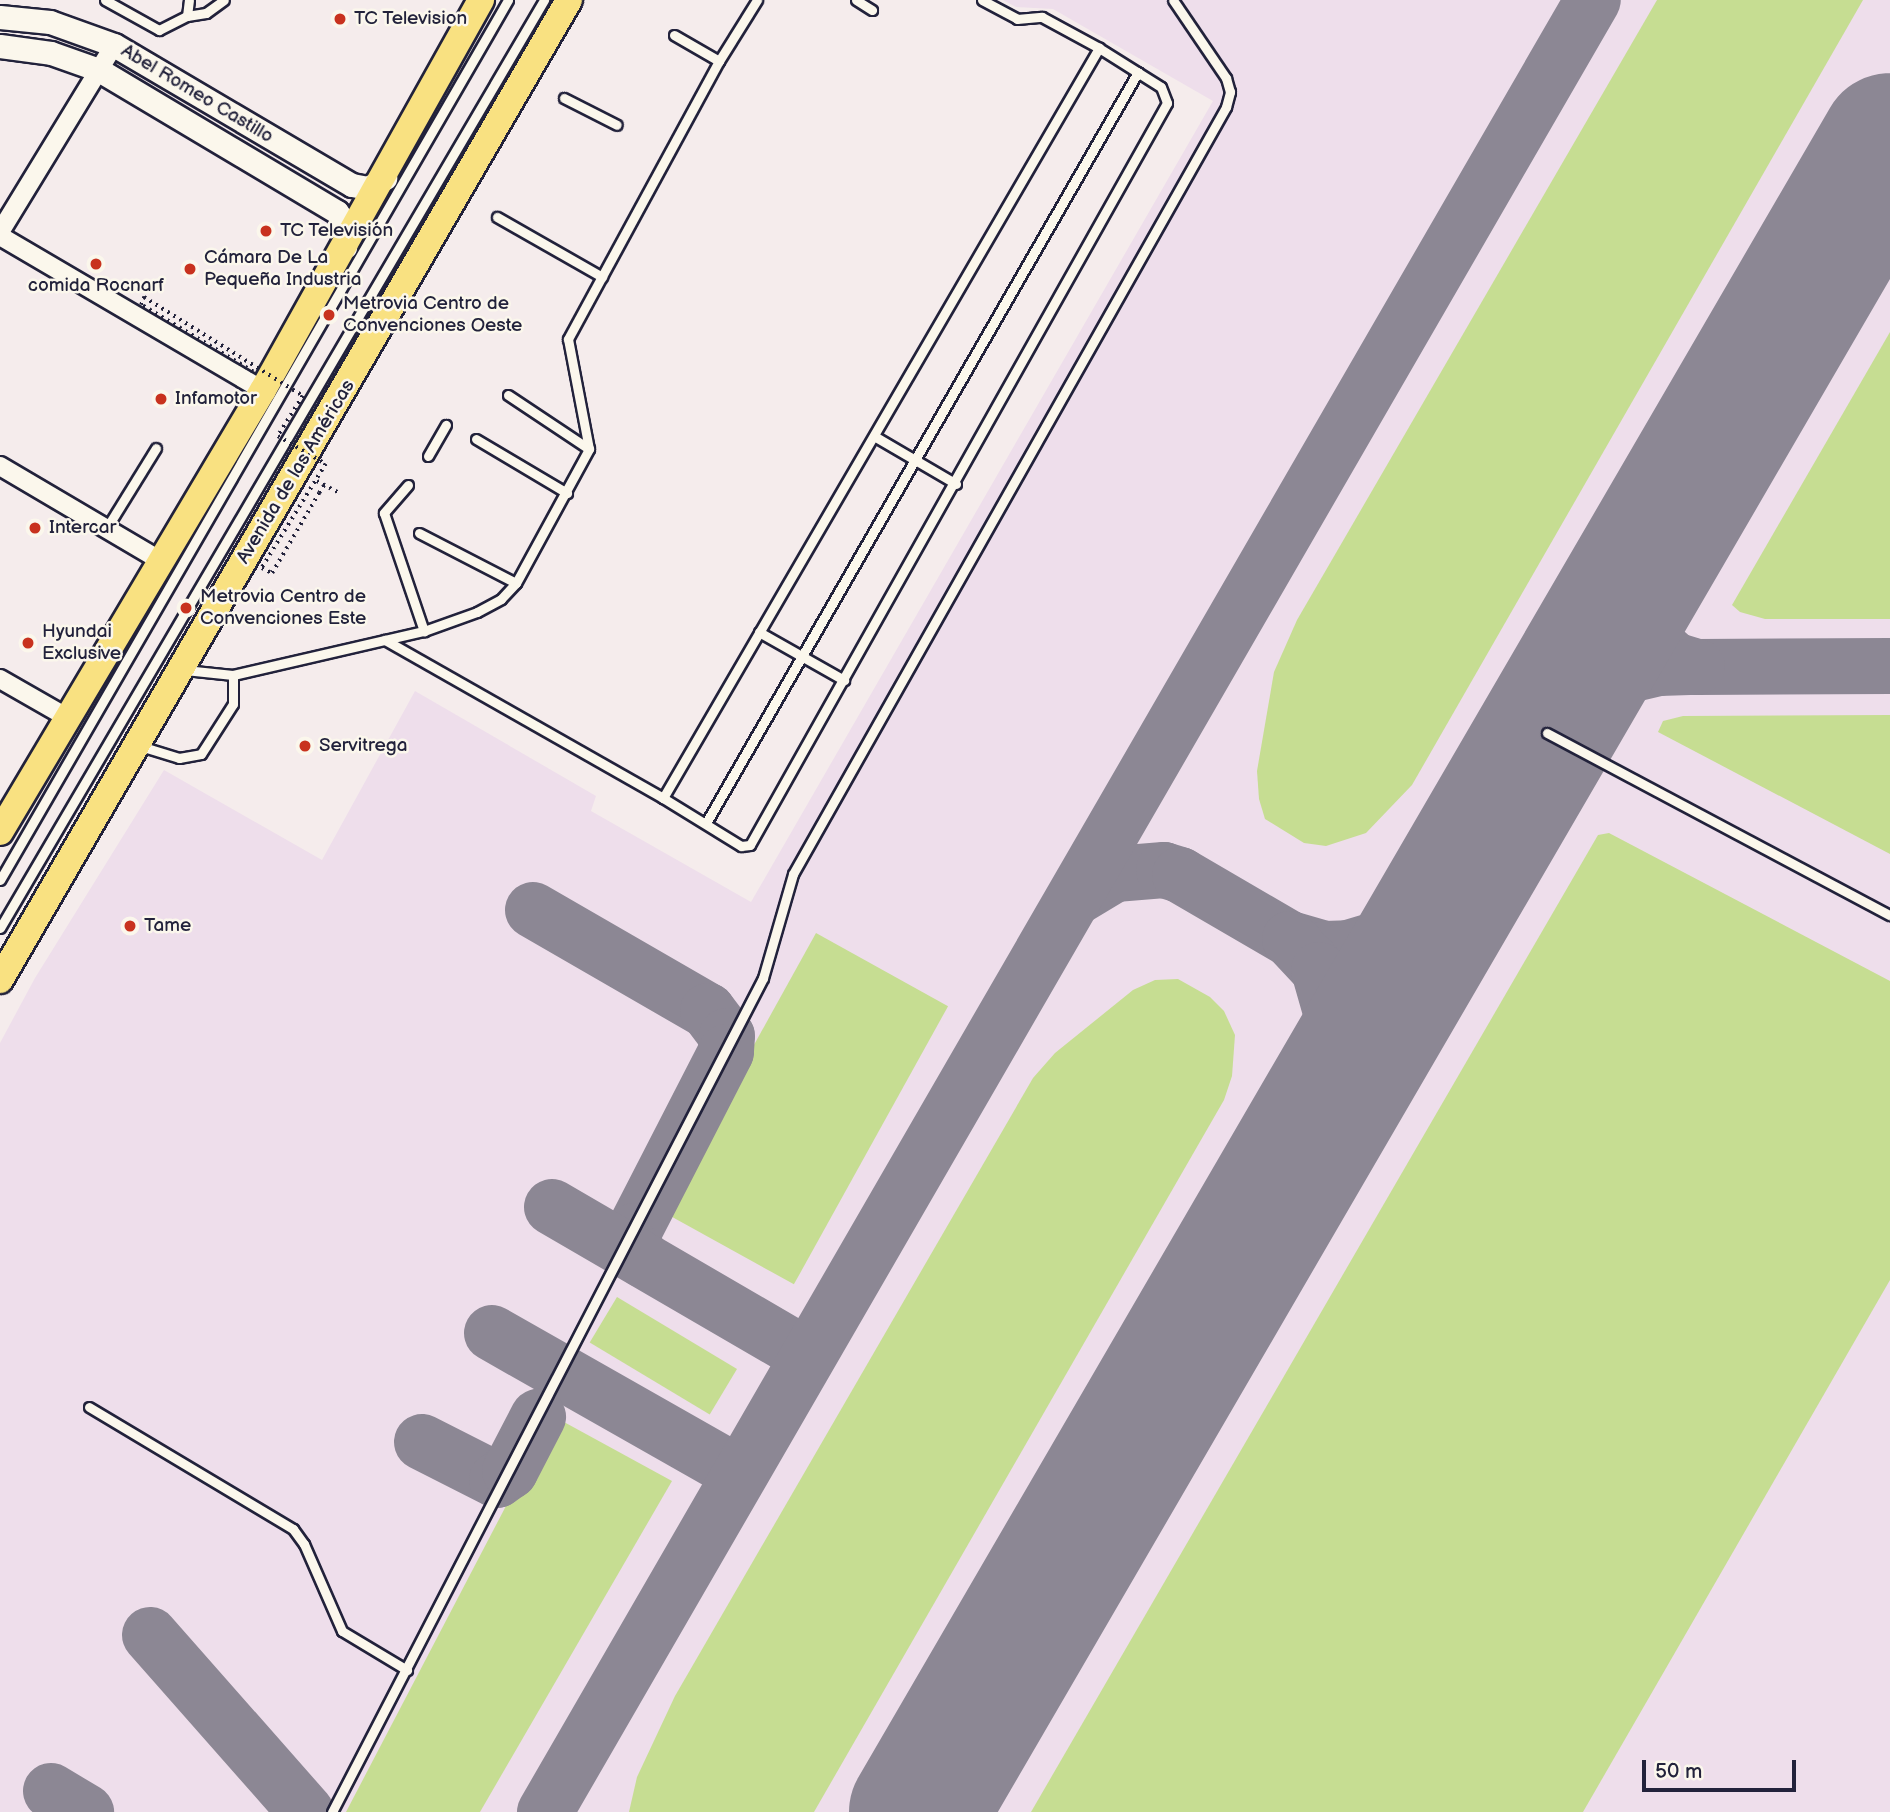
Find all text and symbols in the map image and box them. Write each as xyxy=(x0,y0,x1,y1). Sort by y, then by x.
place label: TC Television xyxy=(354,8,468,30)
marker: TC Television xyxy=(332,11,348,27)
street label: Abel Romeo Castillo xyxy=(117,40,277,148)
place label: TC Televisión xyxy=(280,220,394,242)
marker: TC Televisión xyxy=(258,223,274,239)
place label: Cámara De La Pequeña Industria xyxy=(204,247,361,291)
marker: comida Rocnarf xyxy=(88,256,104,272)
marker: Cámara De La Pequeña Industria xyxy=(182,261,198,277)
place label: comida Rocnarf xyxy=(28,275,164,297)
place label: Metrovia Centro de Convenciones Oeste xyxy=(343,293,522,337)
marker: Metrovia Centro de Convenciones Oeste xyxy=(321,307,337,323)
street label: Avenida de las Américas xyxy=(232,376,360,568)
place label: Infamotor xyxy=(175,388,257,410)
marker: Infamotor xyxy=(153,391,169,407)
place label: Intercar xyxy=(49,517,116,539)
marker: Intercar xyxy=(27,520,43,536)
place label: Metrovia Centro de Convenciones Este xyxy=(200,586,366,630)
marker: Metrovia Centro de Convenciones Este xyxy=(178,600,194,616)
place label: Hyundai Exclusive xyxy=(42,621,121,665)
marker: Hyundai Exclusive xyxy=(20,635,36,651)
place label: Servitrega xyxy=(319,735,408,757)
marker: Servitrega xyxy=(297,738,313,754)
place label: Tame xyxy=(144,915,191,937)
marker: Tame xyxy=(122,918,138,934)
scale bar xyxy=(1645,1745,1799,1789)
text: 50 m xyxy=(1655,1759,1702,1784)

